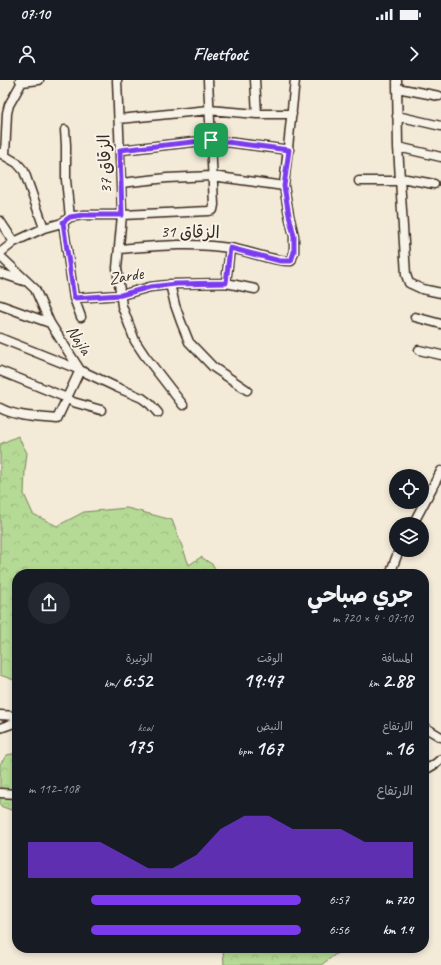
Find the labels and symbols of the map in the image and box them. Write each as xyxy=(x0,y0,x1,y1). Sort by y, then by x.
pin xyxy=(194,123,228,157)
street label: الزقاق 37 xyxy=(93,134,117,194)
street label: الزقاق 31 xyxy=(160,221,220,243)
street label: Zarde xyxy=(107,262,146,289)
street label: Najla xyxy=(62,321,97,360)

